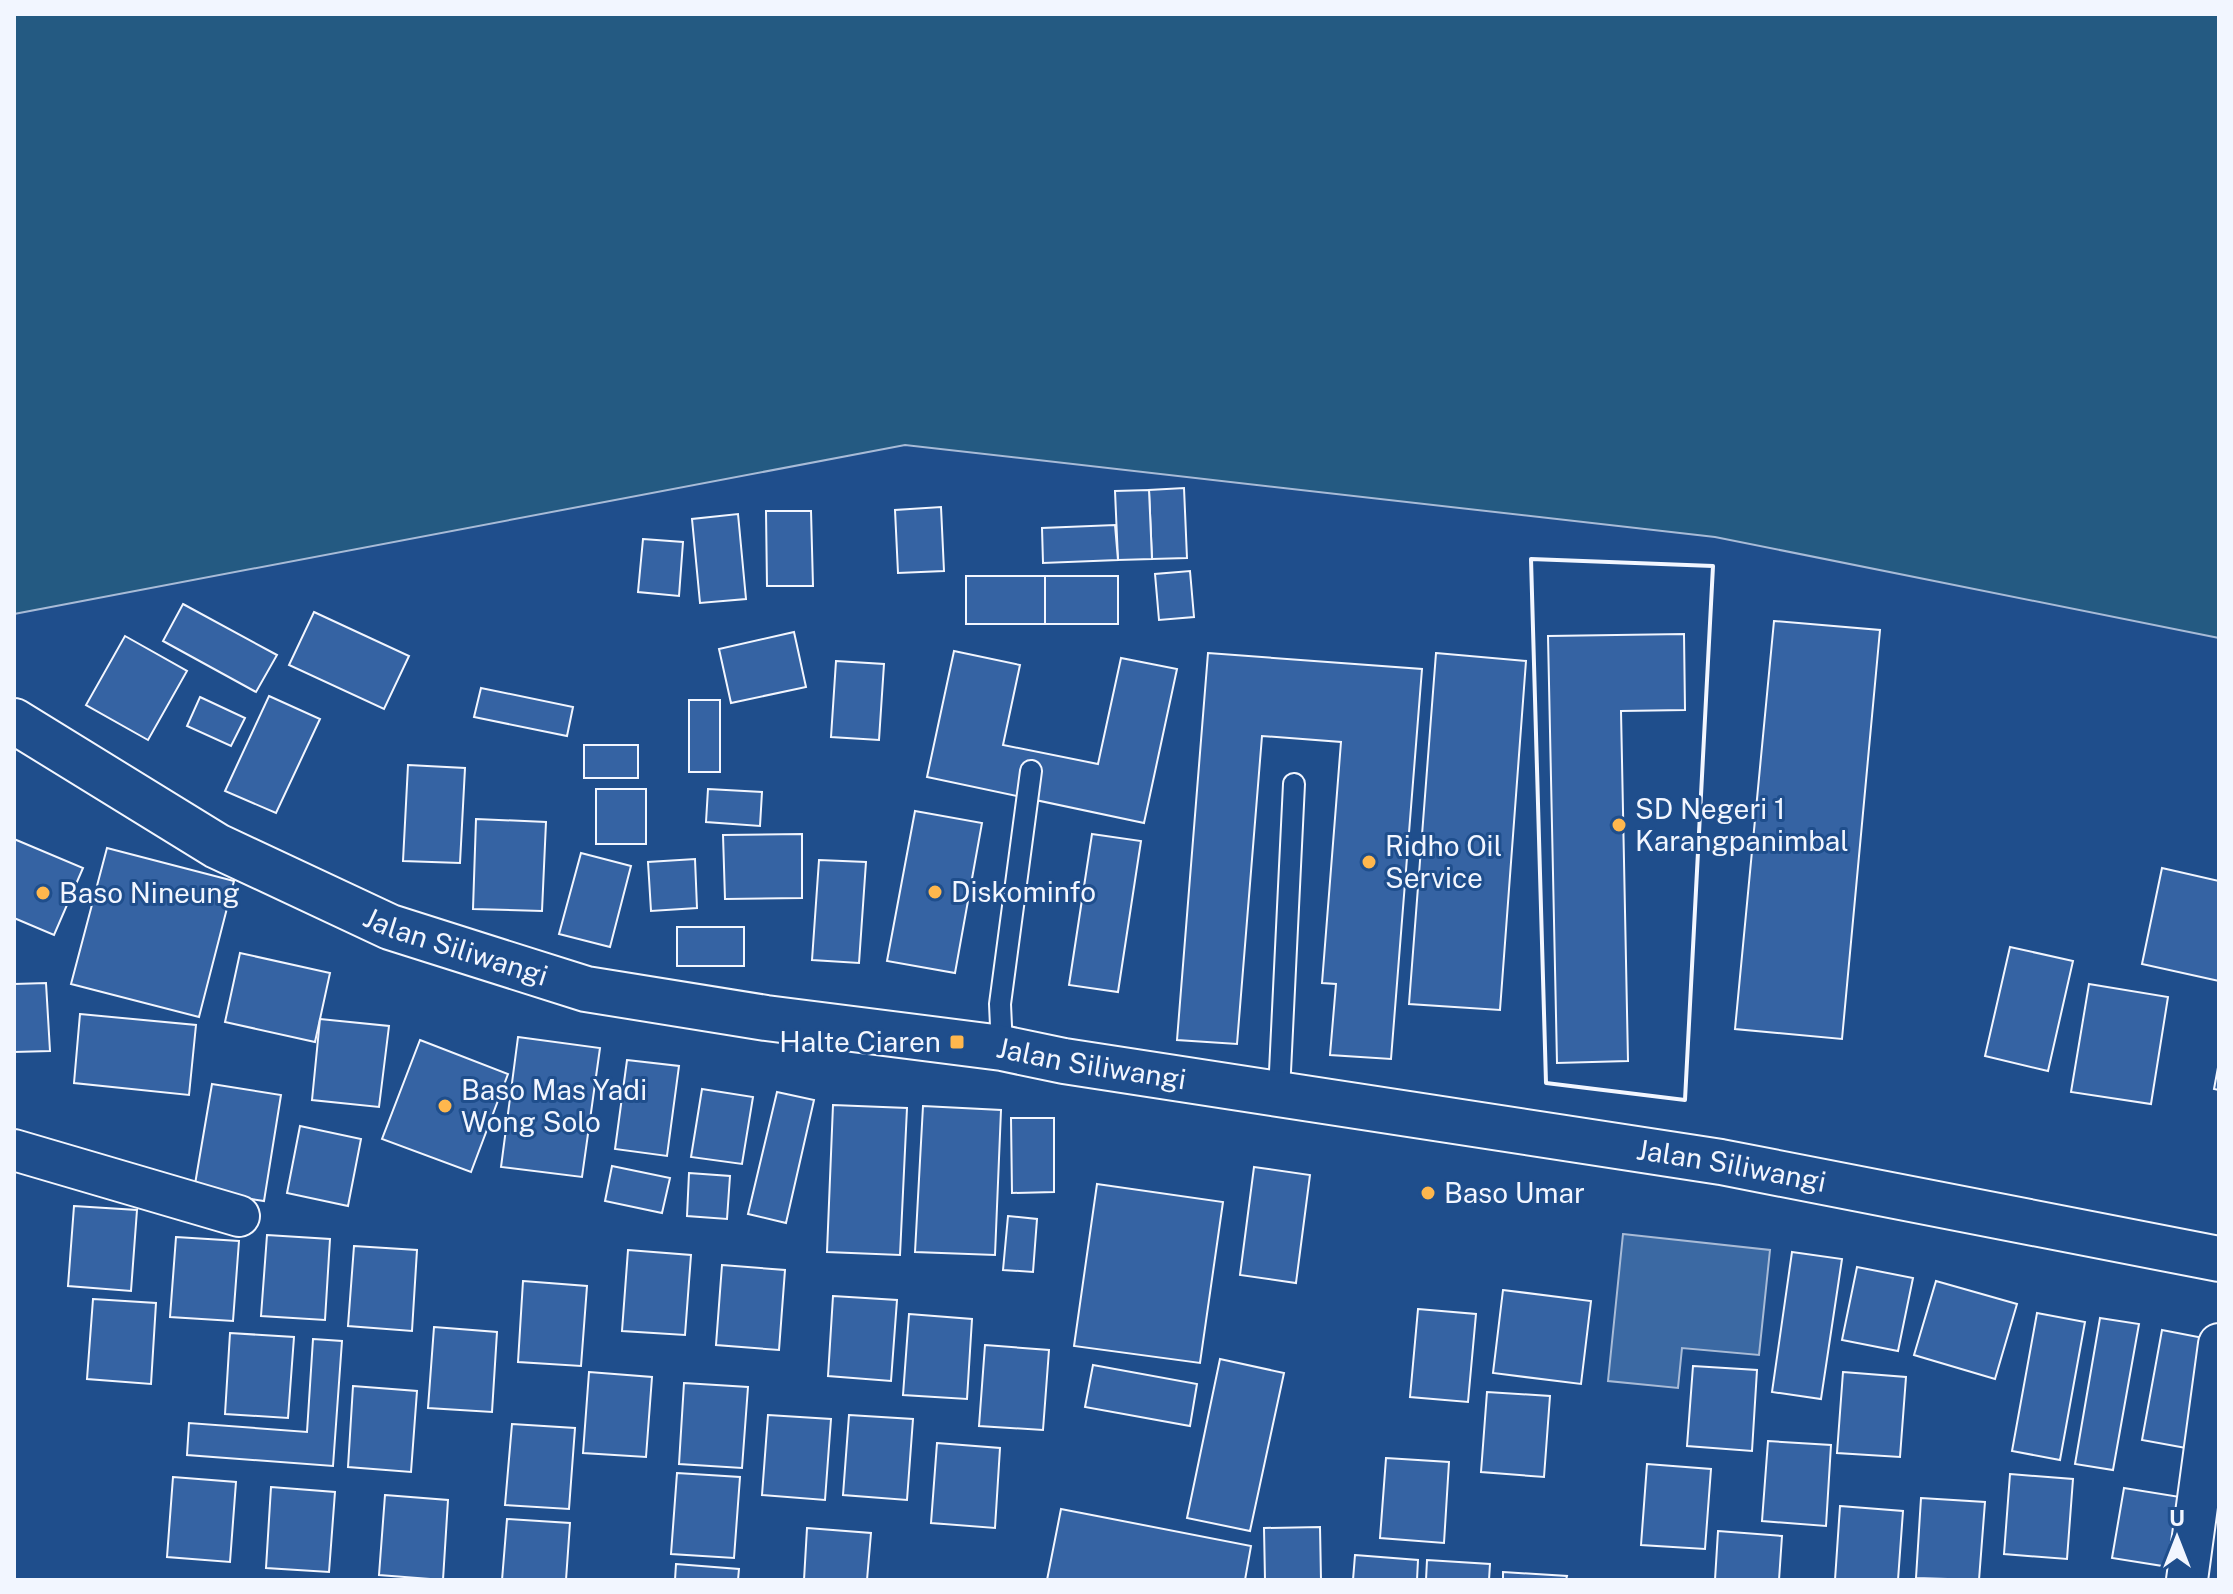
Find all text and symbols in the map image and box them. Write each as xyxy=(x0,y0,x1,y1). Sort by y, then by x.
place label: SD Negeri 1 Karangpanimbal xyxy=(1635,792,1849,857)
marker: SD Negeri 1 Karangpanimbal xyxy=(1610,816,1628,834)
place label: Ridho Oil Service xyxy=(1385,829,1502,894)
marker: Ridho Oil Service xyxy=(1360,853,1378,871)
place label: Diskominfo xyxy=(951,875,1096,908)
place label: Baso Nineung xyxy=(59,876,240,909)
marker: Diskominfo xyxy=(926,883,944,901)
marker: Baso Nineung xyxy=(34,884,52,902)
street label: Jalan Siliwangi xyxy=(358,900,552,992)
place label: Halte Ciaren xyxy=(779,1025,941,1058)
street label: Jalan Siliwangi xyxy=(994,1030,1189,1096)
marker: Halte Ciaren xyxy=(948,1033,966,1051)
place label: Baso Mas Yadi Wong Solo xyxy=(461,1073,647,1138)
marker: Baso Mas Yadi Wong Solo xyxy=(436,1097,454,1115)
street label: Jalan Siliwangi xyxy=(1634,1132,1829,1198)
place label: Baso Umar xyxy=(1444,1176,1585,1209)
marker: Baso Umar xyxy=(1419,1184,1437,1202)
north arrow xyxy=(2137,1498,2217,1578)
text: U xyxy=(2169,1505,2185,1531)

